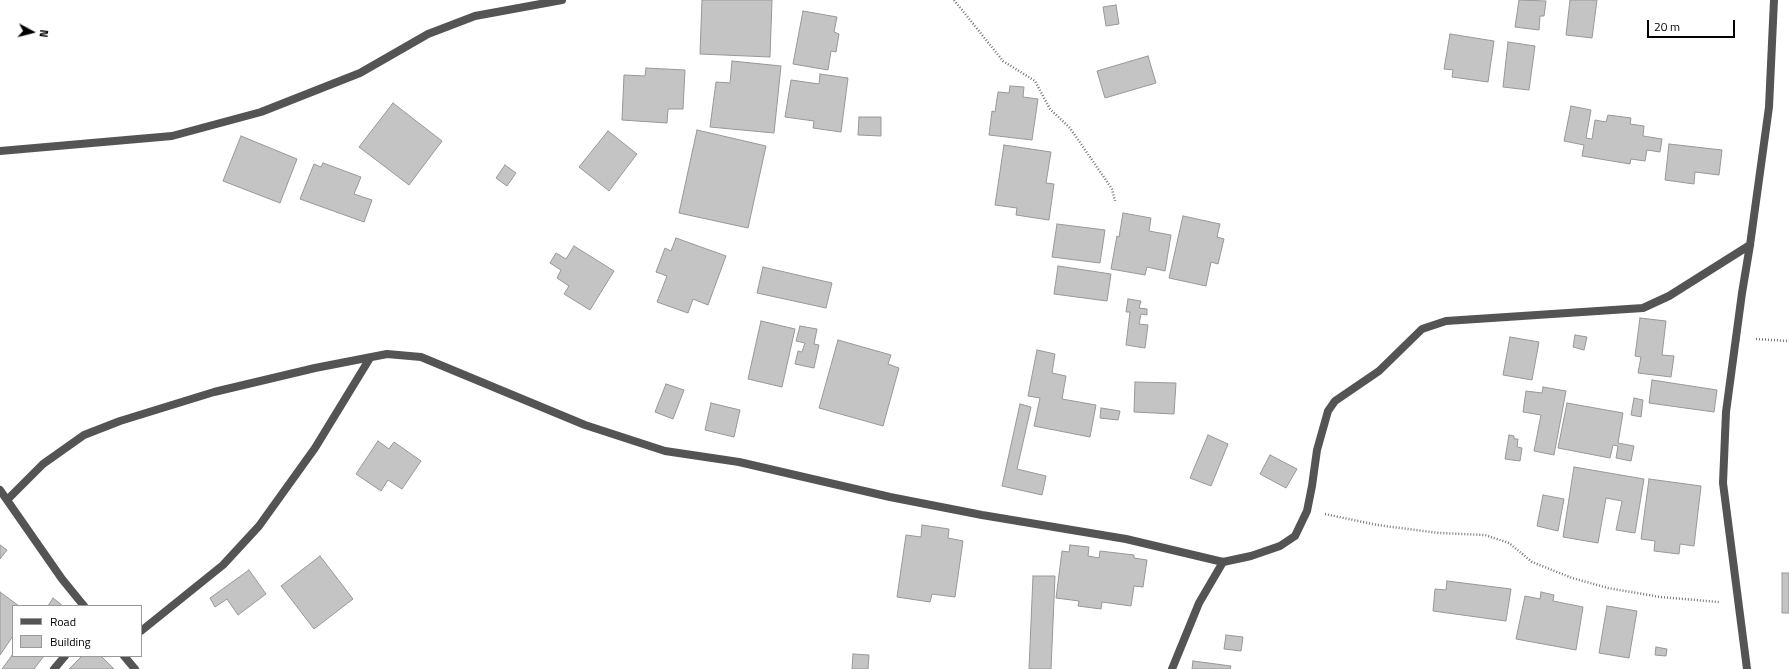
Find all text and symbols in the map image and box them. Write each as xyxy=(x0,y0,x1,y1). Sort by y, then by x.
north arrow xyxy=(12,12,52,52)
scale bar xyxy=(1649,12,1737,38)
text: 20 m xyxy=(1654,17,1680,36)
text: N xyxy=(36,29,52,38)
legend xyxy=(12,605,142,657)
text: Road xyxy=(50,612,76,631)
text: Building xyxy=(50,632,91,651)

